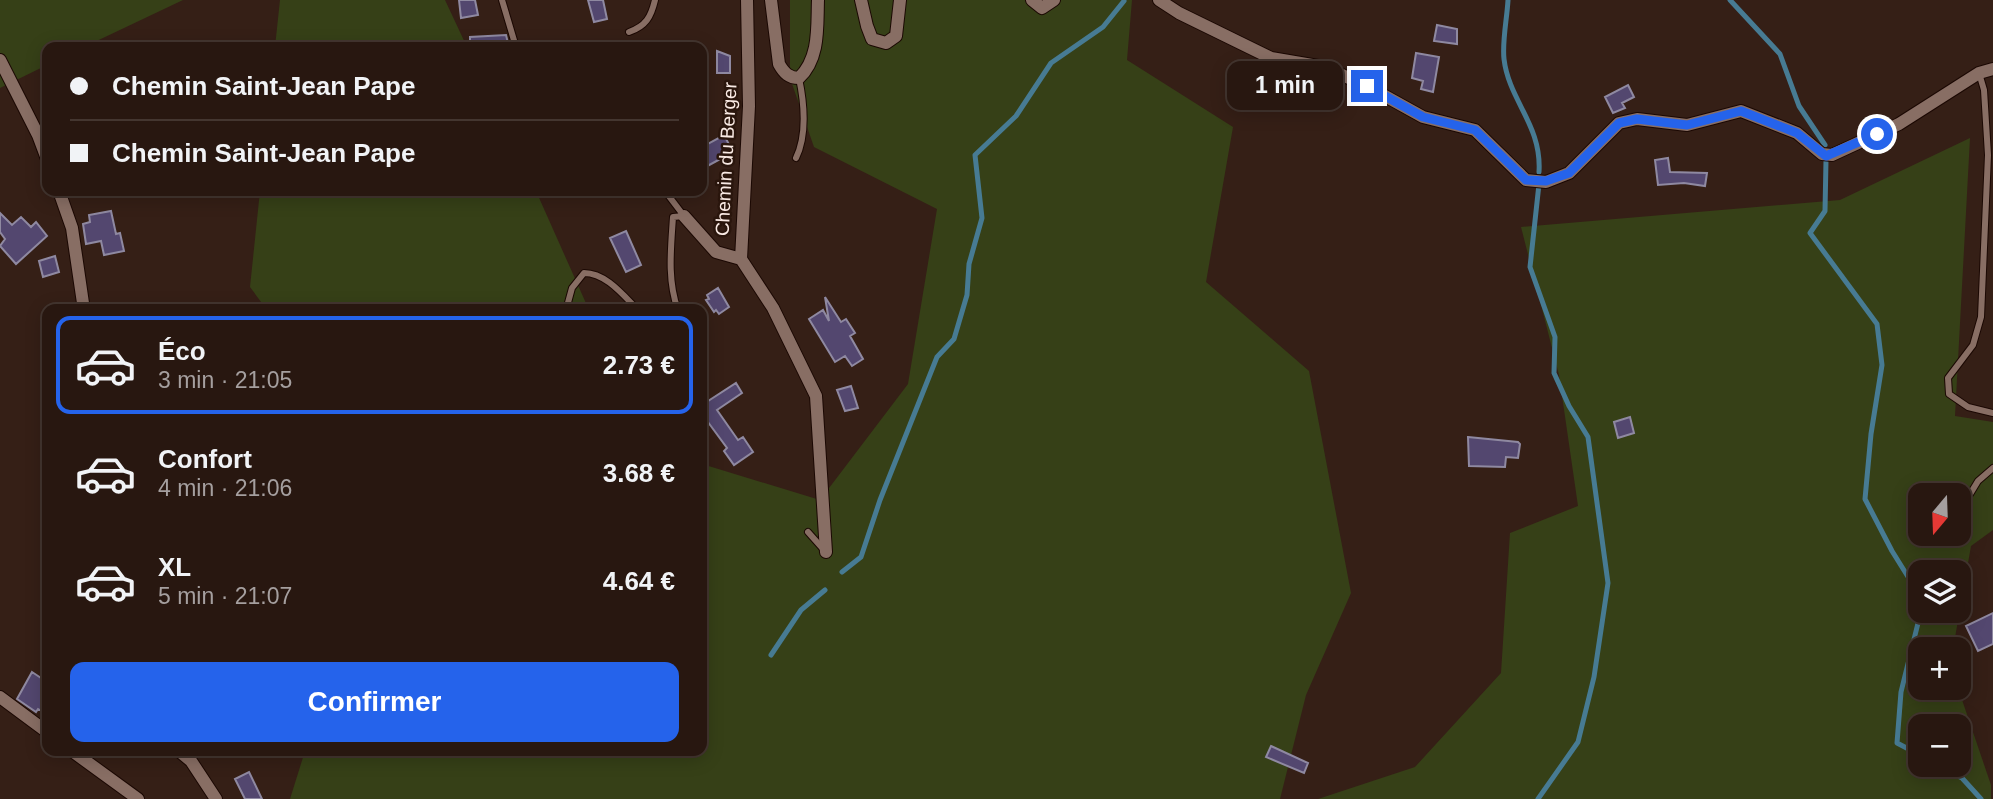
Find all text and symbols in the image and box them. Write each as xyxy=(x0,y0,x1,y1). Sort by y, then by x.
callout: 1 min xyxy=(1227,62,1342,110)
route end xyxy=(1351,70,1383,102)
text: Chemin Saint-Jean Pape xyxy=(112,71,415,101)
text: 1 min xyxy=(1255,72,1315,98)
street label: Chemin du Berger xyxy=(711,81,741,237)
route start xyxy=(1861,118,1893,150)
text: Chemin Saint-Jean Pape xyxy=(112,138,415,168)
icon: car xyxy=(74,334,137,397)
text: Éco xyxy=(158,336,206,366)
text: 2.73 € xyxy=(603,350,675,380)
text: 3 min · 21:05 xyxy=(158,367,292,393)
icon: car xyxy=(74,442,137,505)
text: Confort xyxy=(158,444,252,474)
text: 3.68 € xyxy=(603,458,675,488)
text: 4 min · 21:06 xyxy=(158,475,292,501)
north arrow xyxy=(1908,483,1970,546)
map controls xyxy=(1908,483,1971,777)
icon: car xyxy=(74,550,137,613)
text: XL xyxy=(158,552,191,582)
button: layers xyxy=(1908,560,1971,623)
text: 4.64 € xyxy=(603,566,675,596)
text: 5 min · 21:07 xyxy=(158,583,292,609)
button: + xyxy=(1908,637,1971,700)
button: Confirmer xyxy=(70,662,679,742)
button: − xyxy=(1908,714,1971,777)

